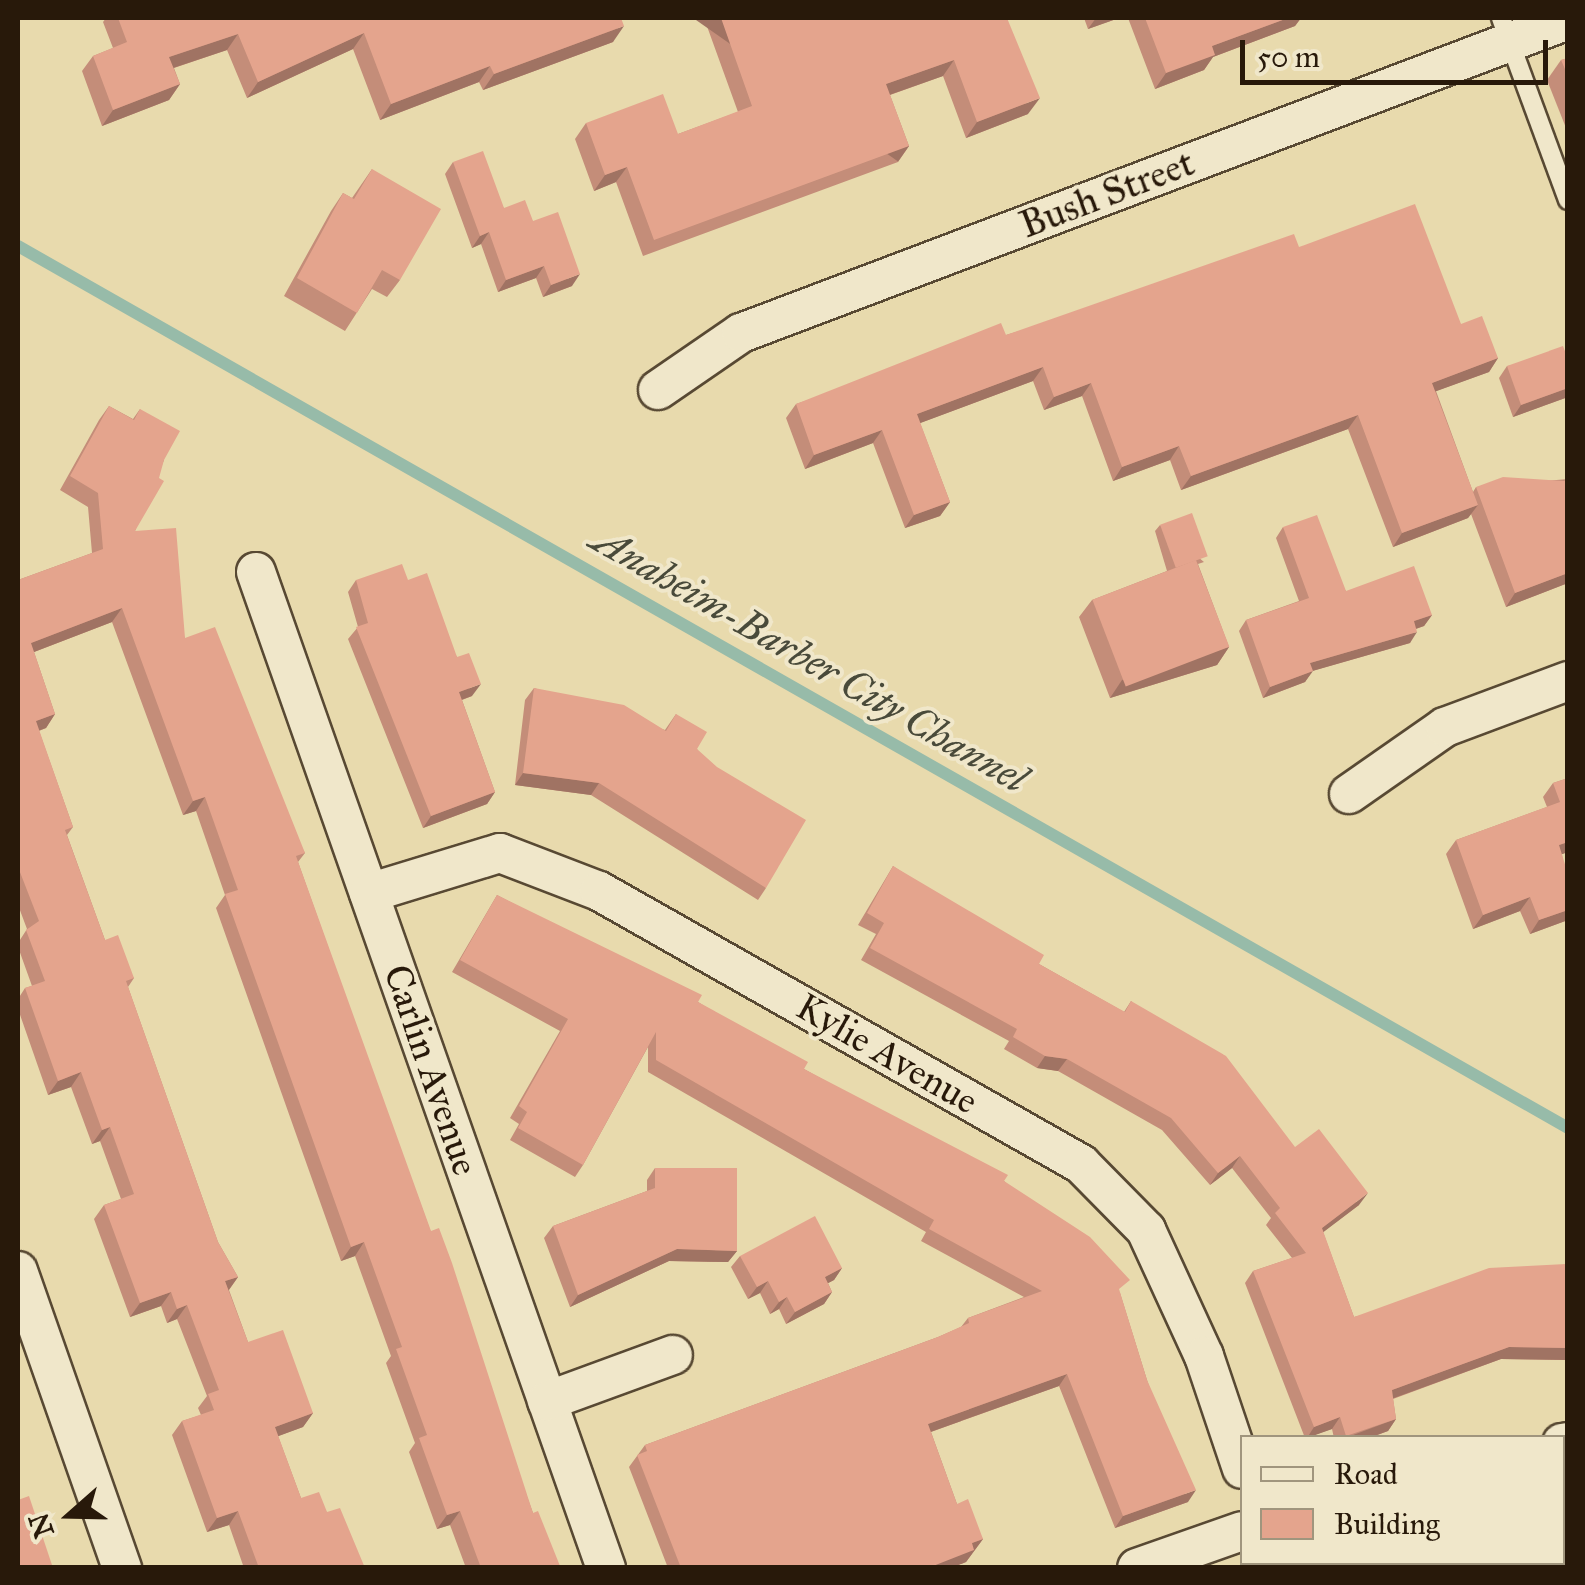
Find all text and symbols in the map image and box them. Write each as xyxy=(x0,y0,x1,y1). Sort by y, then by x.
scale bar xyxy=(1245,20,1552,82)
text: 50 m xyxy=(1257,39,1320,75)
street label: Bush Street xyxy=(1013,140,1201,248)
water label: Anaheim-Barber City Channel xyxy=(583,515,1035,803)
street label: Carlin Avenue xyxy=(374,959,488,1181)
street label: Kylie Avenue xyxy=(788,984,986,1124)
legend xyxy=(1240,1435,1565,1565)
text: Road xyxy=(1334,1456,1398,1492)
north arrow xyxy=(20,1465,120,1565)
text: Building xyxy=(1334,1506,1440,1542)
text: N xyxy=(21,1508,62,1543)

